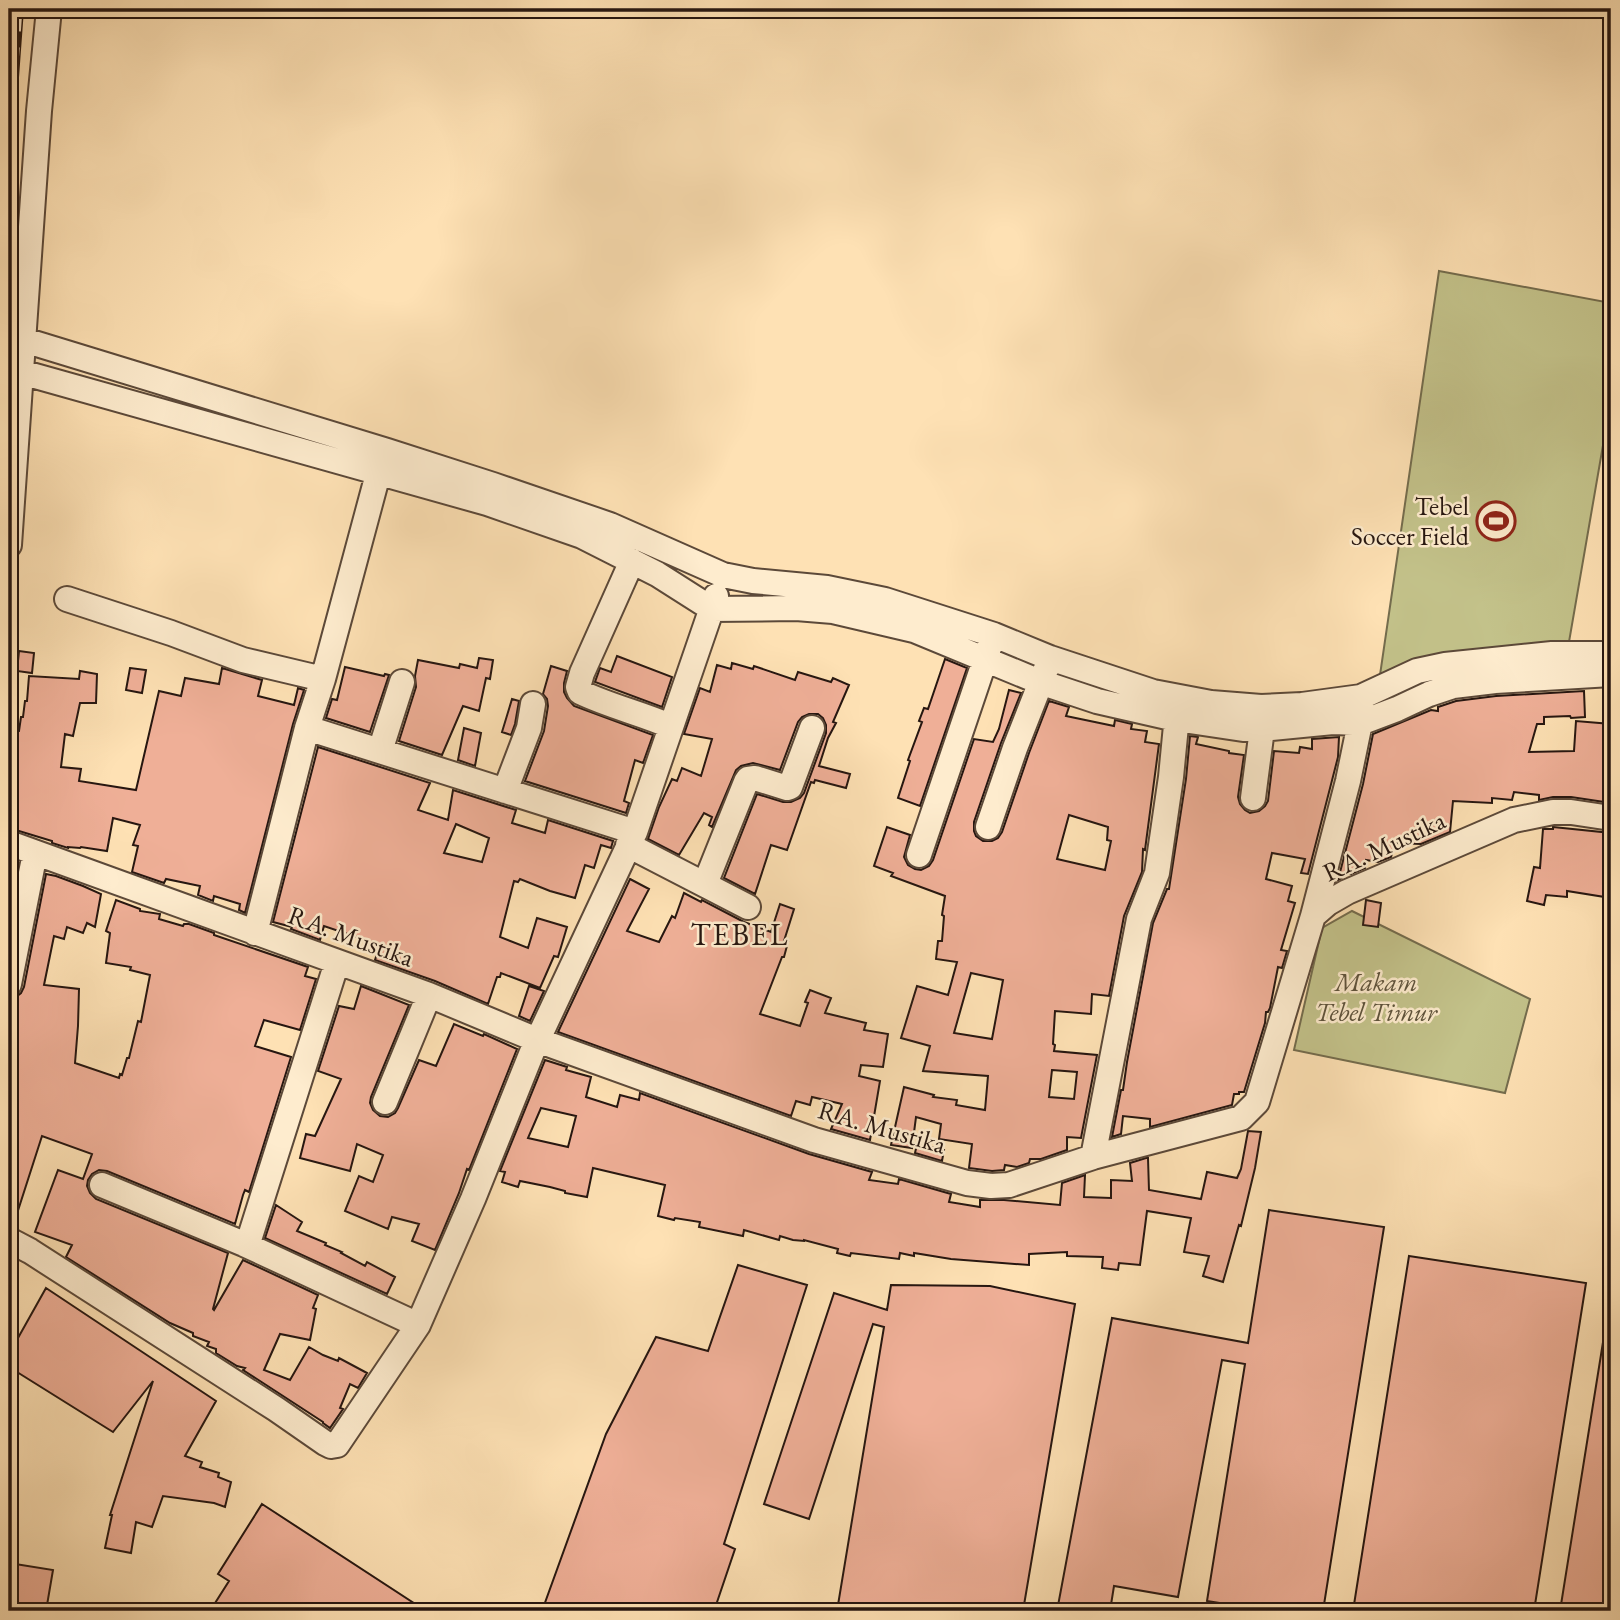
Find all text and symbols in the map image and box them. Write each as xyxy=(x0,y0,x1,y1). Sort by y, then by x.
place label: Tebel Soccer Field xyxy=(1351,489,1470,553)
sports icon: Tebel Soccer Field xyxy=(1475,500,1517,542)
street label: RA. Mustika xyxy=(1317,803,1451,889)
street label: RA. Mustika xyxy=(283,898,419,975)
district label: TEBEL xyxy=(690,915,790,954)
park label: Makam Tebel Timur xyxy=(1315,965,1438,1029)
street label: RA. Mustika xyxy=(814,1093,950,1162)

